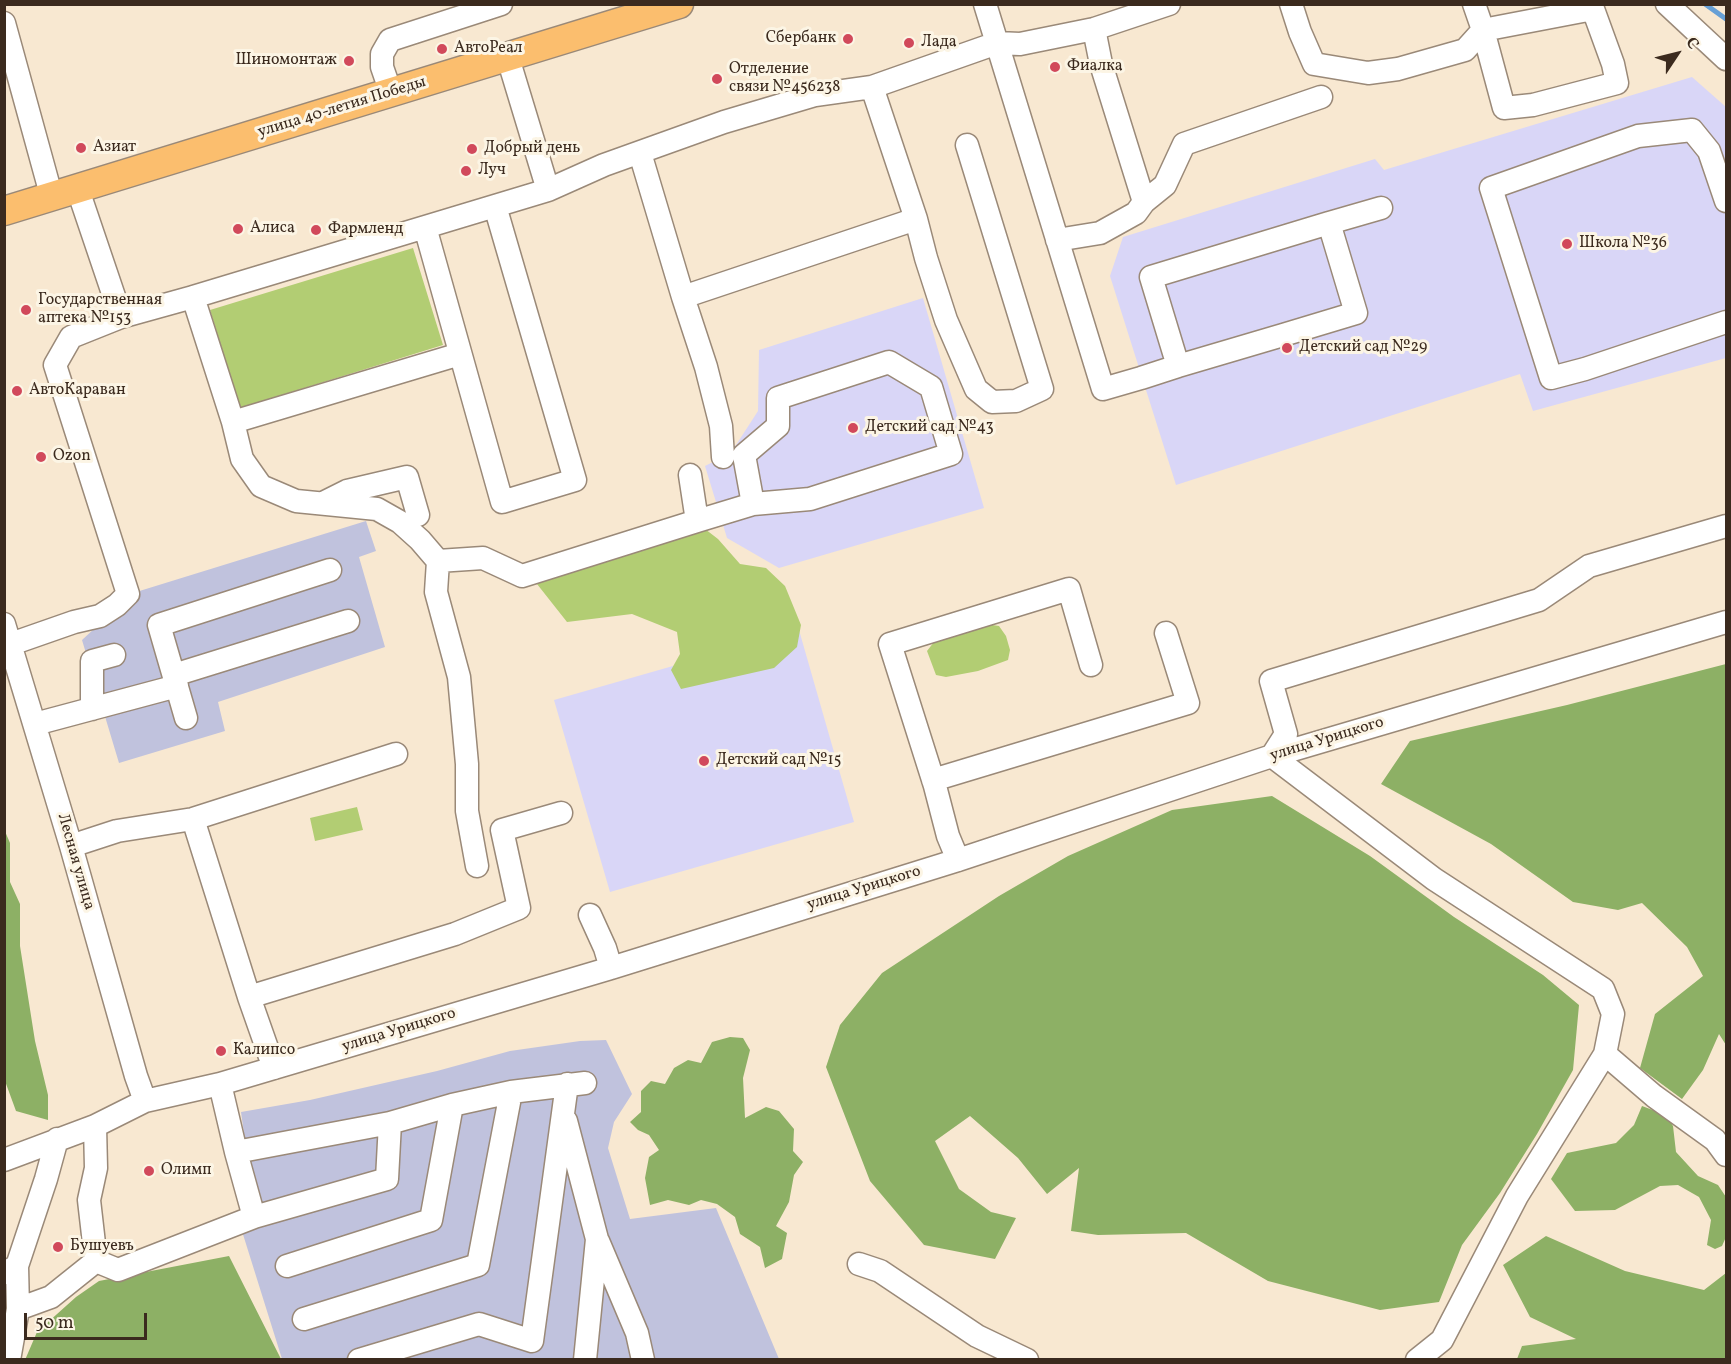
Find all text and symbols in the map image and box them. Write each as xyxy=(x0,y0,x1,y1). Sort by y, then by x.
north arrow xyxy=(1647,24,1707,84)
place label: Сбербанк xyxy=(766,29,836,49)
marker: Сбербанк xyxy=(841,32,855,46)
place label: Лада xyxy=(921,33,957,53)
text: С xyxy=(1680,33,1704,54)
marker: Лада xyxy=(902,36,916,50)
place label: AвтоРеал xyxy=(454,39,523,59)
marker: AвтоРеал xyxy=(435,42,449,56)
place label: Шиномонтаж xyxy=(235,51,337,71)
marker: Шиномонтаж xyxy=(342,54,356,68)
place label: Фиалка xyxy=(1067,57,1123,77)
place label: Отделение связи №456238 xyxy=(729,60,840,98)
marker: Фиалка xyxy=(1048,60,1062,74)
marker: Отделение связи №456238 xyxy=(710,72,724,86)
street label: улица 40-летия Победы xyxy=(256,73,428,143)
place label: Азиат xyxy=(93,138,136,158)
place label: Добрый день xyxy=(484,139,580,159)
marker: Азиат xyxy=(74,141,88,155)
marker: Добрый день xyxy=(465,142,479,156)
place label: Луч xyxy=(478,161,506,181)
marker: Луч xyxy=(459,164,473,178)
place label: Алиса xyxy=(250,219,295,239)
place label: Фармленд xyxy=(328,220,403,240)
marker: Алиса xyxy=(231,222,245,236)
marker: Фармленд xyxy=(309,223,323,237)
place label: Школа №36 xyxy=(1579,234,1667,254)
marker: Школа №36 xyxy=(1560,237,1574,251)
place label: Государственная аптека №153 xyxy=(38,291,162,329)
marker: Государственная аптека №153 xyxy=(19,303,33,317)
place label: Детский сад №29 xyxy=(1299,338,1427,358)
marker: Детский сад №29 xyxy=(1280,341,1294,355)
place label: АвтоКараван xyxy=(29,381,126,401)
marker: АвтоКараван xyxy=(10,384,24,398)
place label: Детский сад №43 xyxy=(865,418,994,438)
marker: Детский сад №43 xyxy=(846,421,860,435)
place label: Ozon xyxy=(53,447,91,467)
marker: Ozon xyxy=(34,450,48,464)
street label: улица Урицкого xyxy=(1268,714,1386,766)
place label: Детский сад №15 xyxy=(716,751,841,771)
marker: Детский сад №15 xyxy=(697,754,711,768)
street label: Лесная улица xyxy=(52,812,98,912)
street label: улица Урицкого xyxy=(805,863,923,915)
street label: улица Урицкого xyxy=(340,1005,458,1057)
place label: Калипсо xyxy=(233,1041,295,1061)
marker: Калипсо xyxy=(214,1044,228,1058)
place label: Олимп xyxy=(161,1161,211,1181)
marker: Олимп xyxy=(142,1164,156,1178)
place label: Бушуевъ xyxy=(70,1237,134,1257)
marker: Бушуевъ xyxy=(51,1240,65,1254)
scale bar xyxy=(27,1301,150,1339)
text: 50 m xyxy=(35,1311,74,1336)

